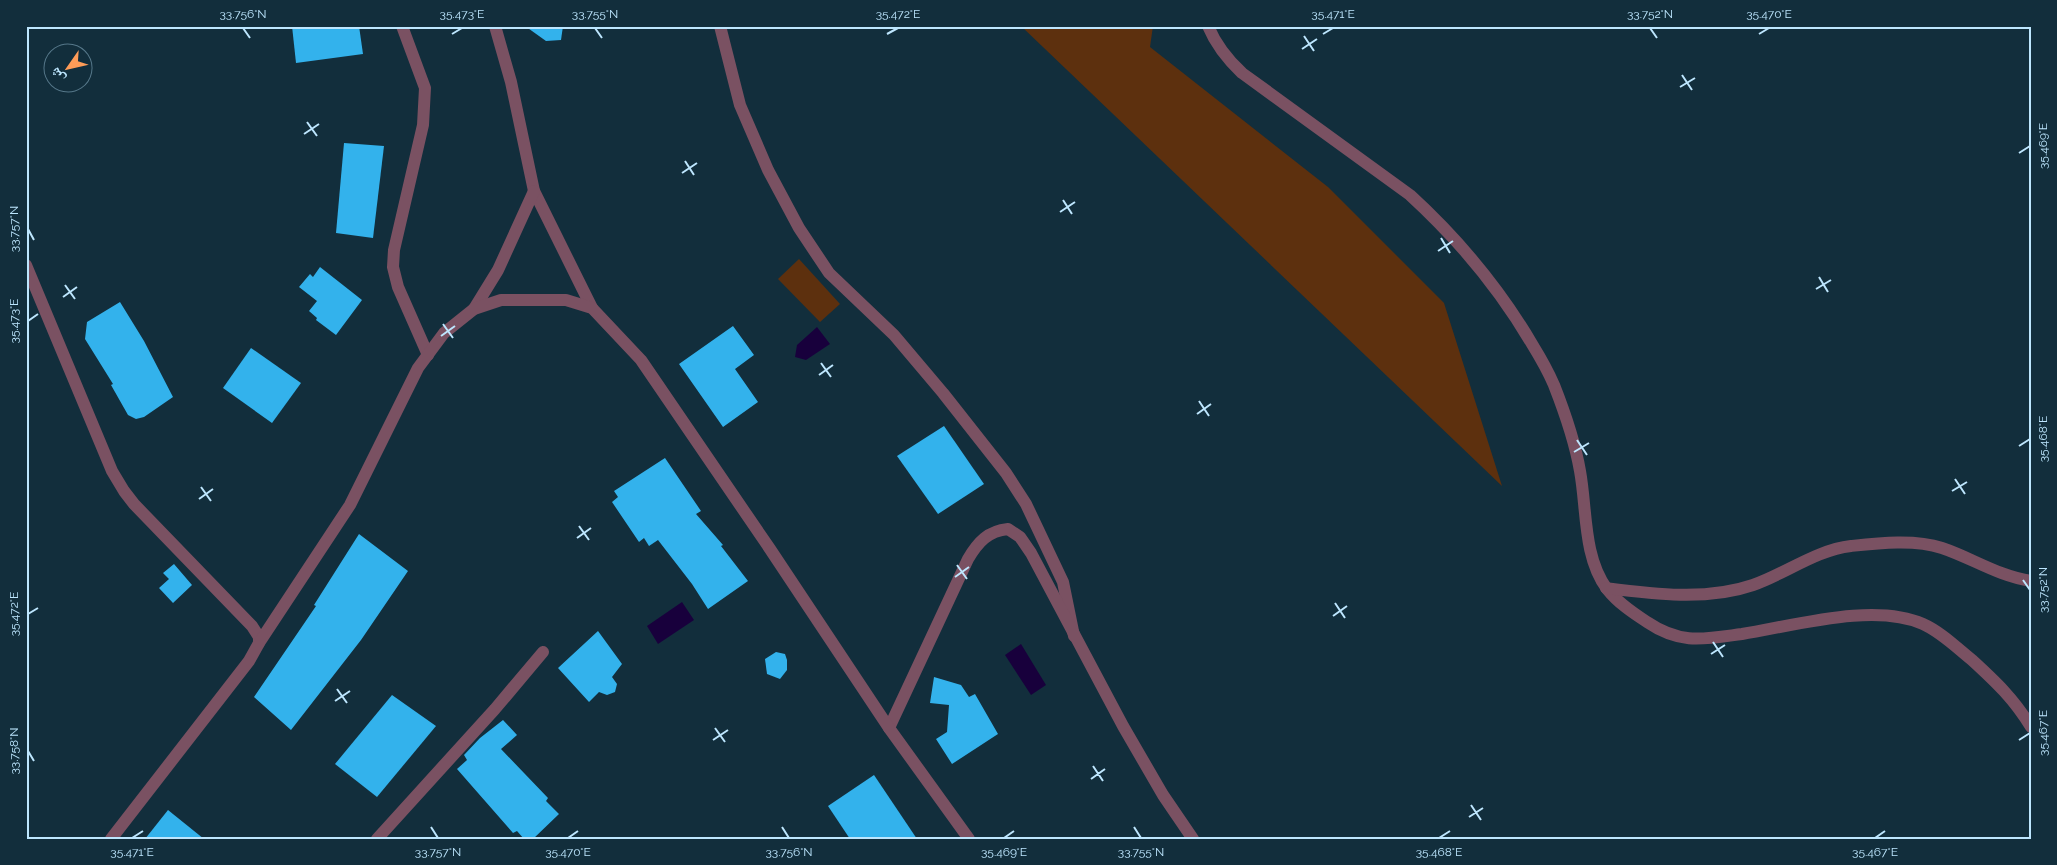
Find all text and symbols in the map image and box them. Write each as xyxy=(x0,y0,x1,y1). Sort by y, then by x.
text: 33.756°N xyxy=(219,7,267,21)
text: 35.473°E xyxy=(440,7,484,21)
text: 33.755°N xyxy=(572,7,618,21)
text: 35.472°E xyxy=(876,7,920,21)
text: 35.471°E xyxy=(1311,7,1355,21)
text: 33.752°N xyxy=(1627,7,1673,21)
text: 35.470°E xyxy=(1746,7,1792,21)
north arrow xyxy=(42,42,92,92)
text: ش xyxy=(46,64,69,86)
text: 35.469°E xyxy=(2036,123,2050,169)
text: 33.757°N xyxy=(7,206,21,252)
text: 35.473°E xyxy=(7,299,21,343)
text: 35.468°E xyxy=(2036,416,2050,462)
text: 33.752°N xyxy=(2036,567,2050,613)
text: 35.472°E xyxy=(7,592,21,636)
text: 35.467°E xyxy=(2036,710,2050,756)
text: 33.758°N xyxy=(7,727,21,775)
text: 35.471°E xyxy=(110,845,154,859)
text: 33.757°N xyxy=(415,845,461,859)
text: 35.470°E xyxy=(545,845,591,859)
text: 33.756°N xyxy=(765,845,813,859)
text: 35.469°E xyxy=(981,845,1027,859)
text: 33.755°N xyxy=(1118,845,1164,859)
text: 35.468°E xyxy=(1416,845,1462,859)
text: 35.467°E xyxy=(1852,845,1898,859)

